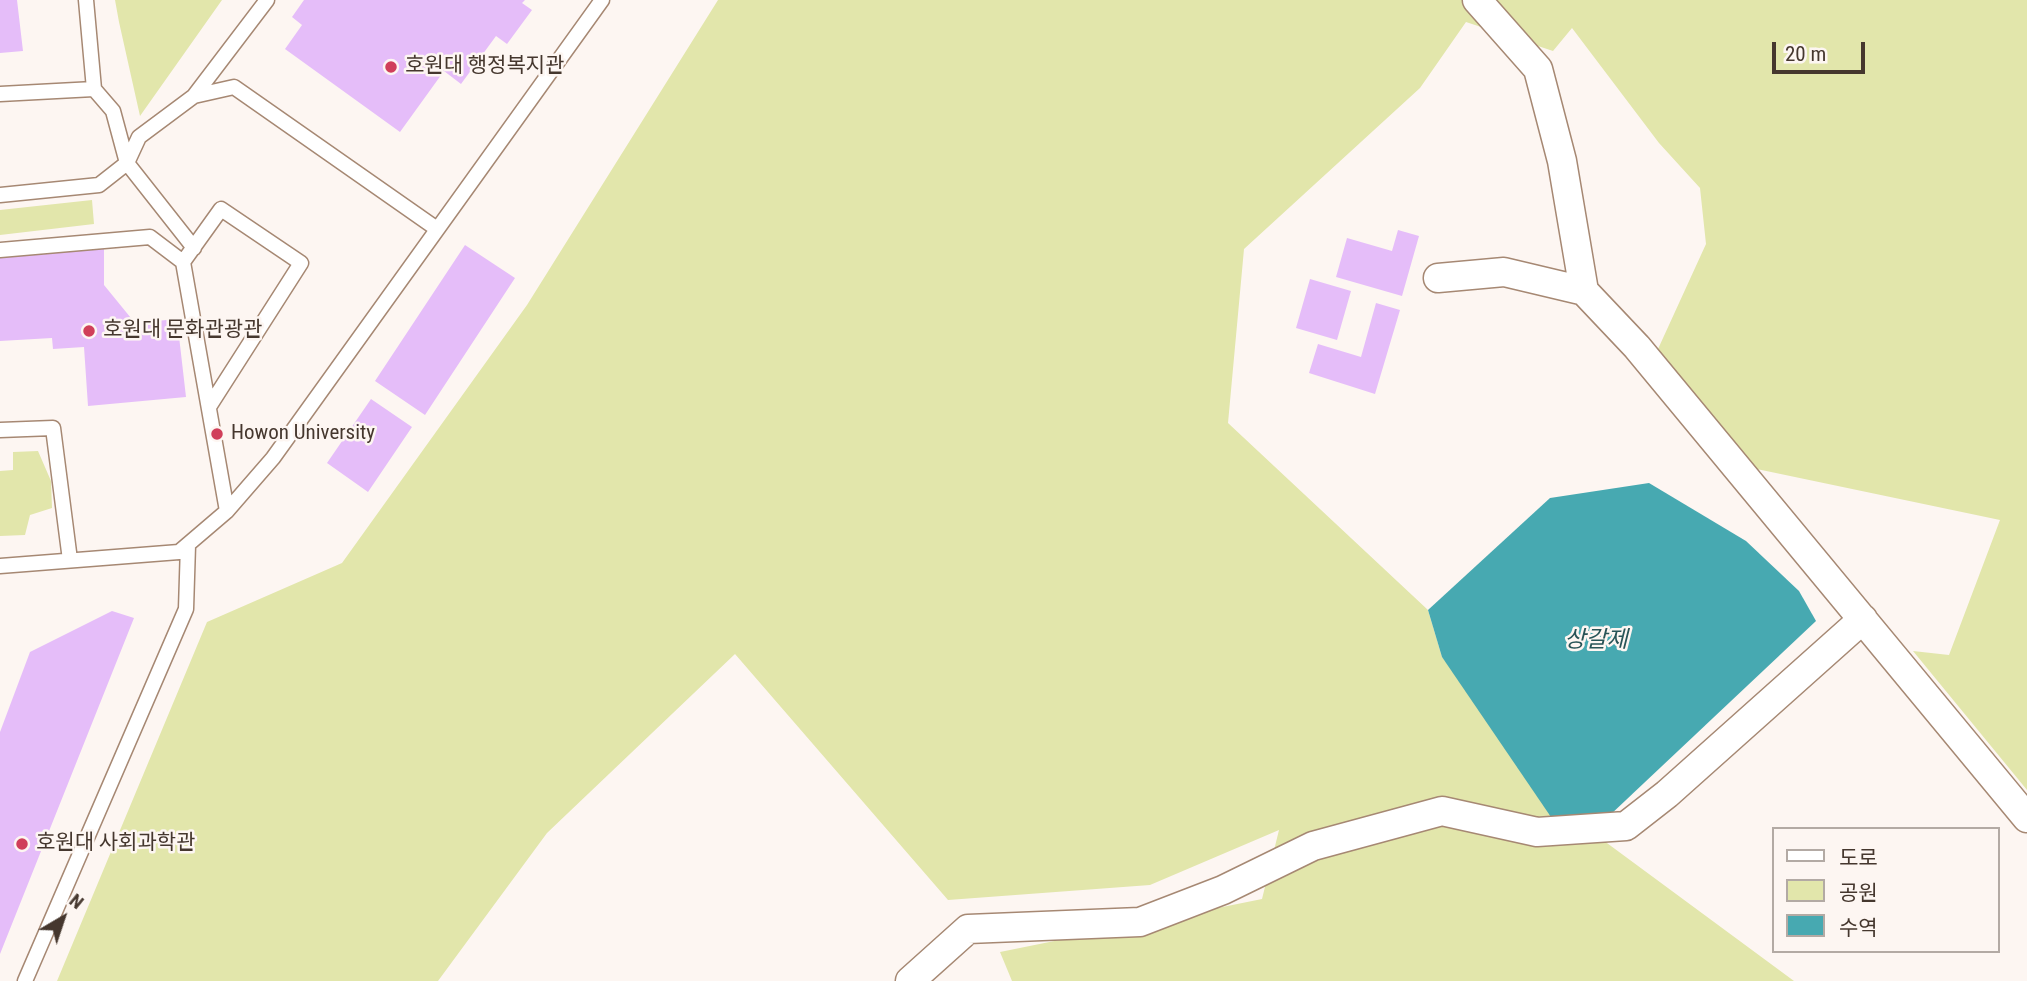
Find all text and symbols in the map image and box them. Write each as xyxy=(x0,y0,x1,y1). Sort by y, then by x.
scale bar xyxy=(1775,28,1868,72)
text: 20 m xyxy=(1785,42,1826,66)
place label: 호원대 행정복지관 xyxy=(405,54,564,80)
marker: 호원대 행정복지관 xyxy=(383,59,399,75)
place label: 호원대 문화관광관 xyxy=(103,318,262,344)
marker: 호원대 문화관광관 xyxy=(81,323,97,339)
place label: Howon University xyxy=(231,421,375,447)
marker: Howon University xyxy=(209,426,225,442)
water label: 상갈제 xyxy=(1564,627,1628,655)
legend xyxy=(1772,827,1999,953)
place label: 호원대 사회과학관 xyxy=(36,831,195,857)
marker: 호원대 사회과학관 xyxy=(14,836,30,852)
text: 도로 xyxy=(1839,846,1878,870)
text: 공원 xyxy=(1839,881,1878,905)
north arrow xyxy=(28,883,98,953)
text: N xyxy=(65,889,88,914)
text: 수역 xyxy=(1839,916,1878,940)

